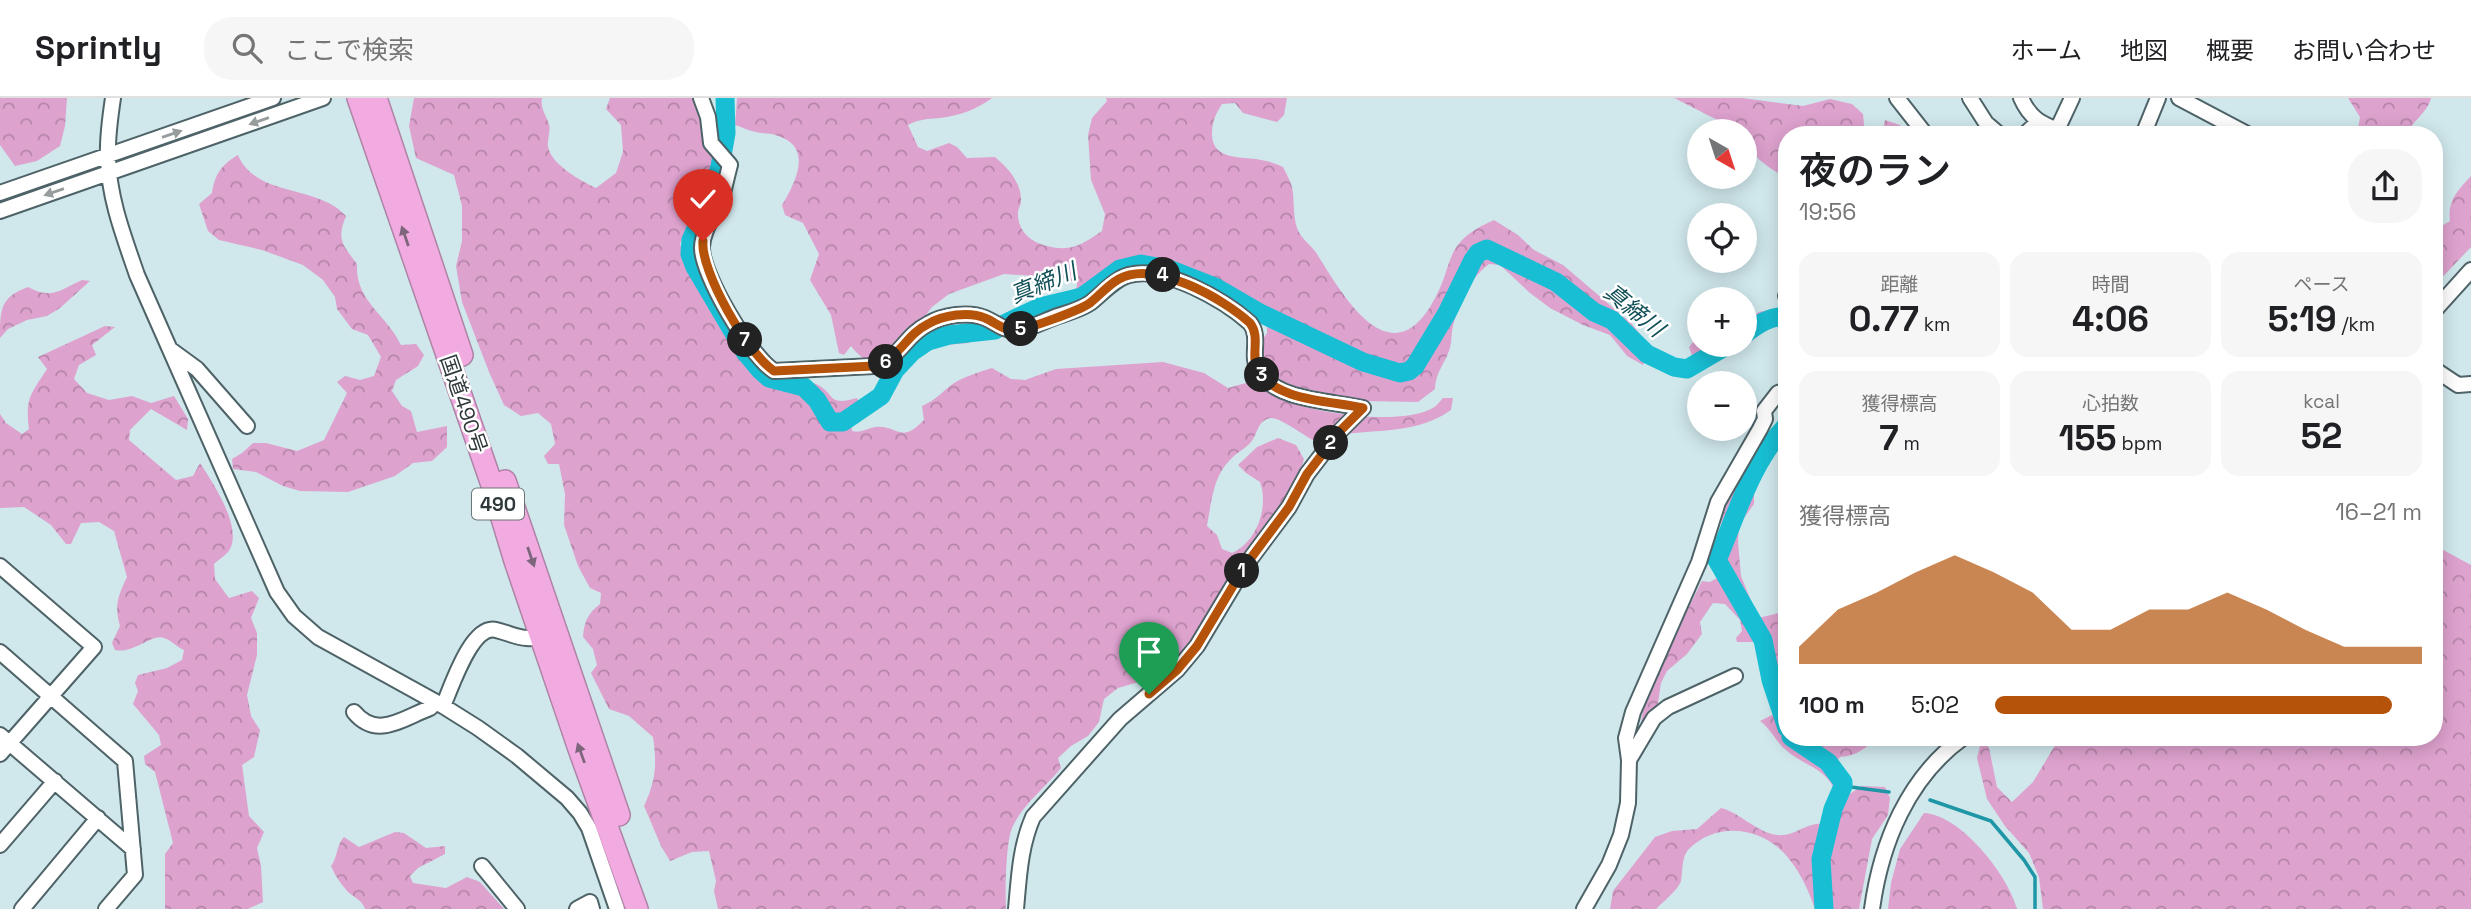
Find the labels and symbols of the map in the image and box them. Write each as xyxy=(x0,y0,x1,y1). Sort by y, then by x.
one-way arrow xyxy=(248,116,269,127)
north arrow xyxy=(1687,119,1757,189)
one-way arrow xyxy=(162,128,183,138)
pin xyxy=(673,169,733,241)
one-way arrow xyxy=(44,187,65,198)
one-way arrow xyxy=(399,225,410,246)
water label: 真締川 xyxy=(1005,255,1083,310)
pin: 4 xyxy=(1146,258,1180,292)
water label: 真締川 xyxy=(1598,277,1673,345)
pin: 5 xyxy=(1004,312,1038,346)
pin: 7 xyxy=(728,322,762,358)
pin: 6 xyxy=(868,344,903,380)
street label: 国道490号 xyxy=(435,351,493,457)
pin: 3 xyxy=(1244,358,1280,392)
pin: 2 xyxy=(1314,426,1348,460)
road number: 490 xyxy=(472,488,524,520)
one-way arrow xyxy=(526,547,537,568)
pin: 1 xyxy=(1224,554,1260,588)
pin xyxy=(1119,622,1179,694)
one-way arrow xyxy=(575,742,586,763)

